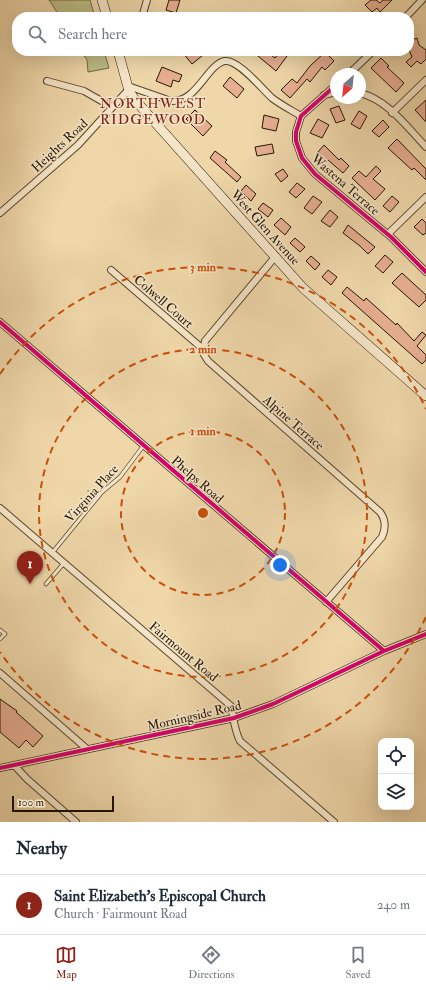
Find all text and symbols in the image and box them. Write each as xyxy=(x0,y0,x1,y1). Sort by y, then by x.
search box xyxy=(12,12,414,56)
icon: search xyxy=(26,23,48,45)
text: Search here xyxy=(58,25,127,44)
north arrow xyxy=(330,68,366,104)
district label: NORTHWEST RIDGEWOOD xyxy=(100,95,206,128)
street label: Heights Road xyxy=(28,115,92,176)
street label: Wastena Terrace xyxy=(307,150,383,219)
street label: West Glen Avenue xyxy=(227,186,304,269)
text: 3 min xyxy=(190,260,217,275)
street label: Colwell Court xyxy=(130,272,196,332)
text: 2 min xyxy=(189,342,217,357)
street label: Alpine Terrace xyxy=(258,391,328,455)
text: 1 min xyxy=(190,424,217,439)
street label: Phelps Road xyxy=(167,453,227,508)
street label: Virginia Place xyxy=(62,461,122,526)
centre of rings xyxy=(196,506,210,520)
pin: 1 xyxy=(17,551,43,584)
your location xyxy=(270,555,290,575)
street label: Fairmount Road xyxy=(146,618,222,686)
street label: Morningside Road xyxy=(146,697,244,735)
map controls xyxy=(378,738,414,810)
button: locate xyxy=(378,738,414,774)
button: layers xyxy=(378,774,414,810)
scale bar xyxy=(12,794,114,813)
text: 100 m xyxy=(18,796,44,809)
text: Nearby xyxy=(16,838,67,859)
text: Saint Elizabeth's Episcopal Church xyxy=(54,887,266,906)
text: 1 xyxy=(27,897,31,913)
text: 240 m xyxy=(377,897,410,913)
text: Church · Fairmount Road xyxy=(54,906,187,922)
tab: Map xyxy=(55,944,77,981)
tab: Directions xyxy=(188,944,235,981)
tab: Saved xyxy=(345,944,371,981)

